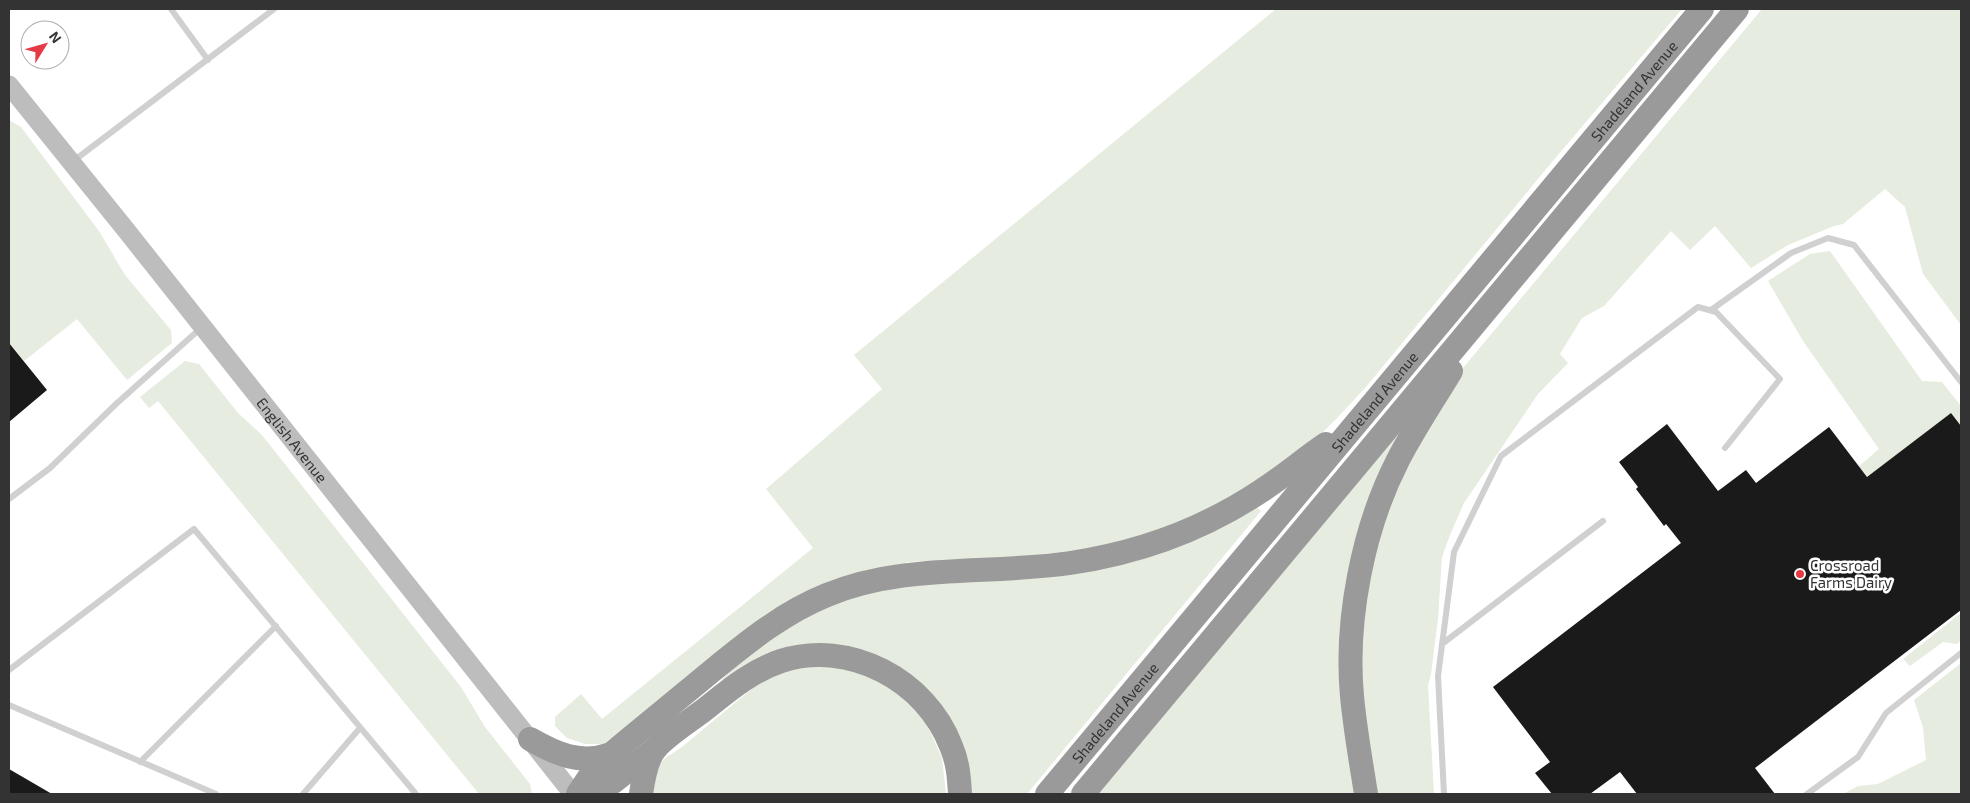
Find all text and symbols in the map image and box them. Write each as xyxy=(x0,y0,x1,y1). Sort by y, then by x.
north arrow xyxy=(20,20,70,70)
text: N xyxy=(46,28,66,46)
street label: Shadeland Avenue xyxy=(1587,37,1681,145)
street label: Shadeland Avenue xyxy=(1327,348,1421,456)
street label: English Avenue xyxy=(253,394,331,486)
place label: Crossroad Farms Dairy xyxy=(1810,556,1892,591)
marker: Crossroad Farms Dairy xyxy=(1794,568,1806,580)
street label: Shadeland Avenue xyxy=(1068,659,1162,767)

